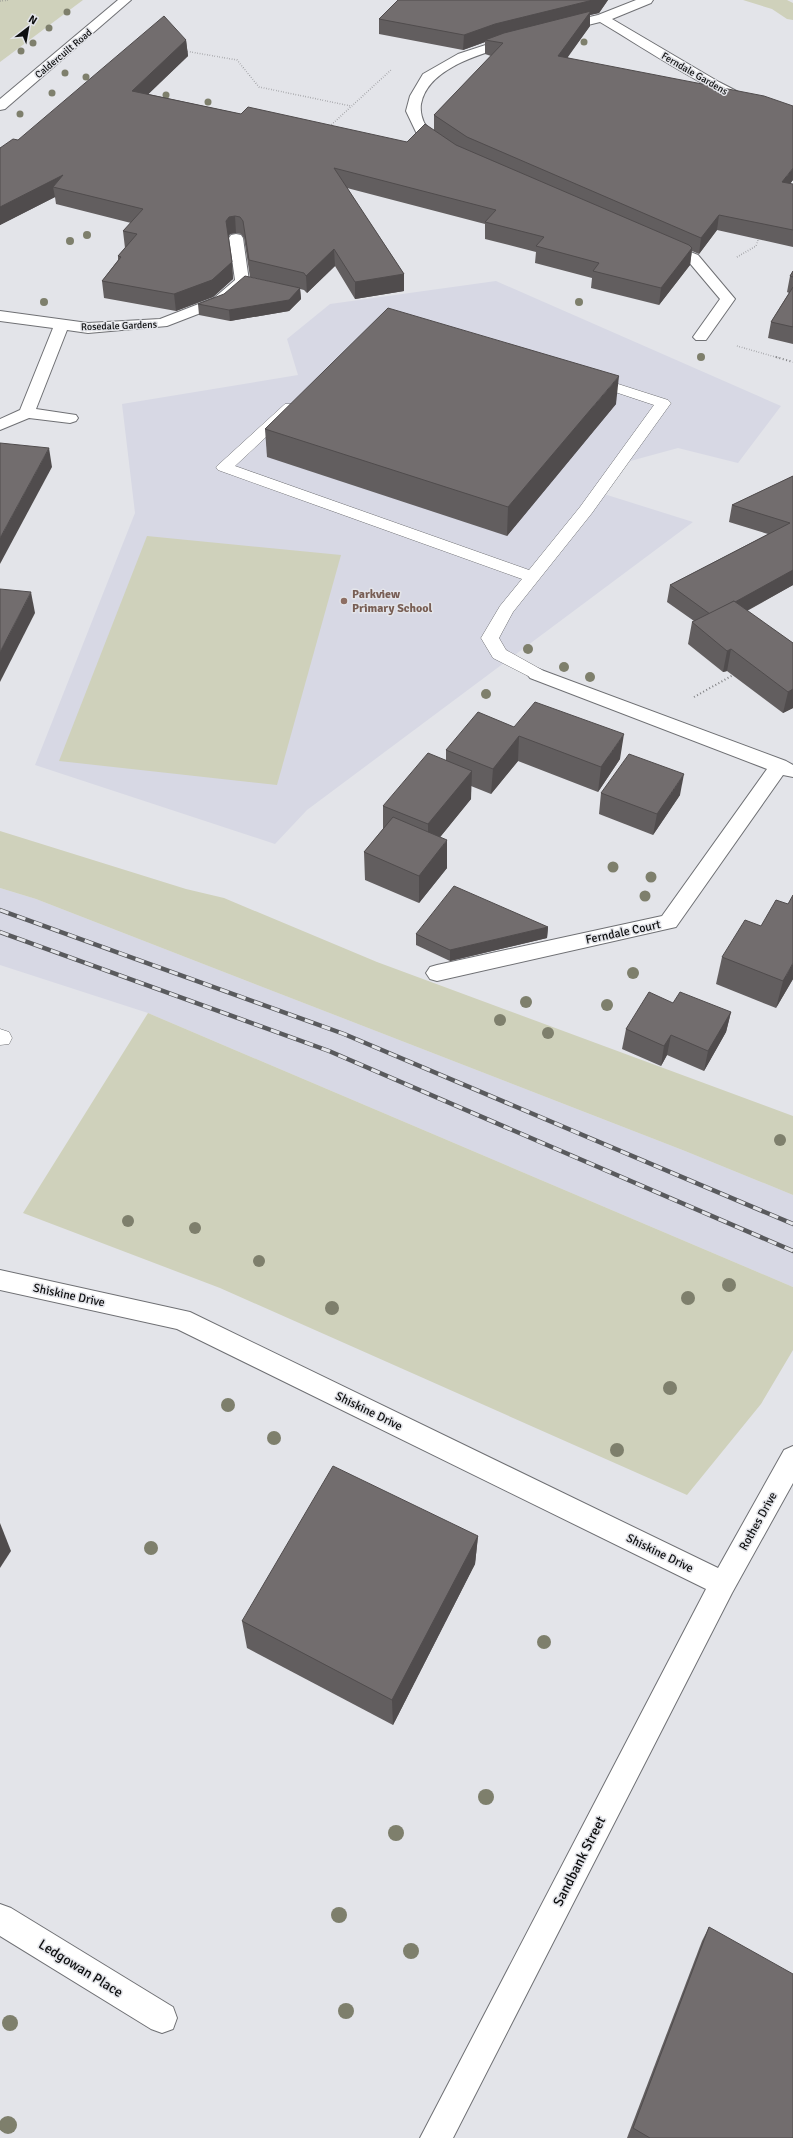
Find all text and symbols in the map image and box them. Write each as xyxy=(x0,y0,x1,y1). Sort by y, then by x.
north arrow xyxy=(8,8,48,48)
text: N xyxy=(26,12,40,27)
street label: Caldercuilt Road xyxy=(33,27,94,81)
street label: Ferndale Gardens xyxy=(659,50,730,98)
street label: Rosedale Gardens xyxy=(81,319,158,333)
place label: Parkview Primary School xyxy=(352,587,433,616)
marker: Parkview Primary School xyxy=(339,596,349,606)
street label: Ferndale Court xyxy=(584,917,662,948)
street label: Shiskine Drive xyxy=(32,1281,106,1310)
street label: Shiskine Drive xyxy=(333,1389,405,1434)
street label: Rothes Drive xyxy=(736,1489,781,1553)
street label: Shiskine Drive xyxy=(624,1531,696,1576)
street label: Sandbank Street xyxy=(549,1813,609,1909)
street label: Ledgowan Place xyxy=(35,1936,126,2001)

